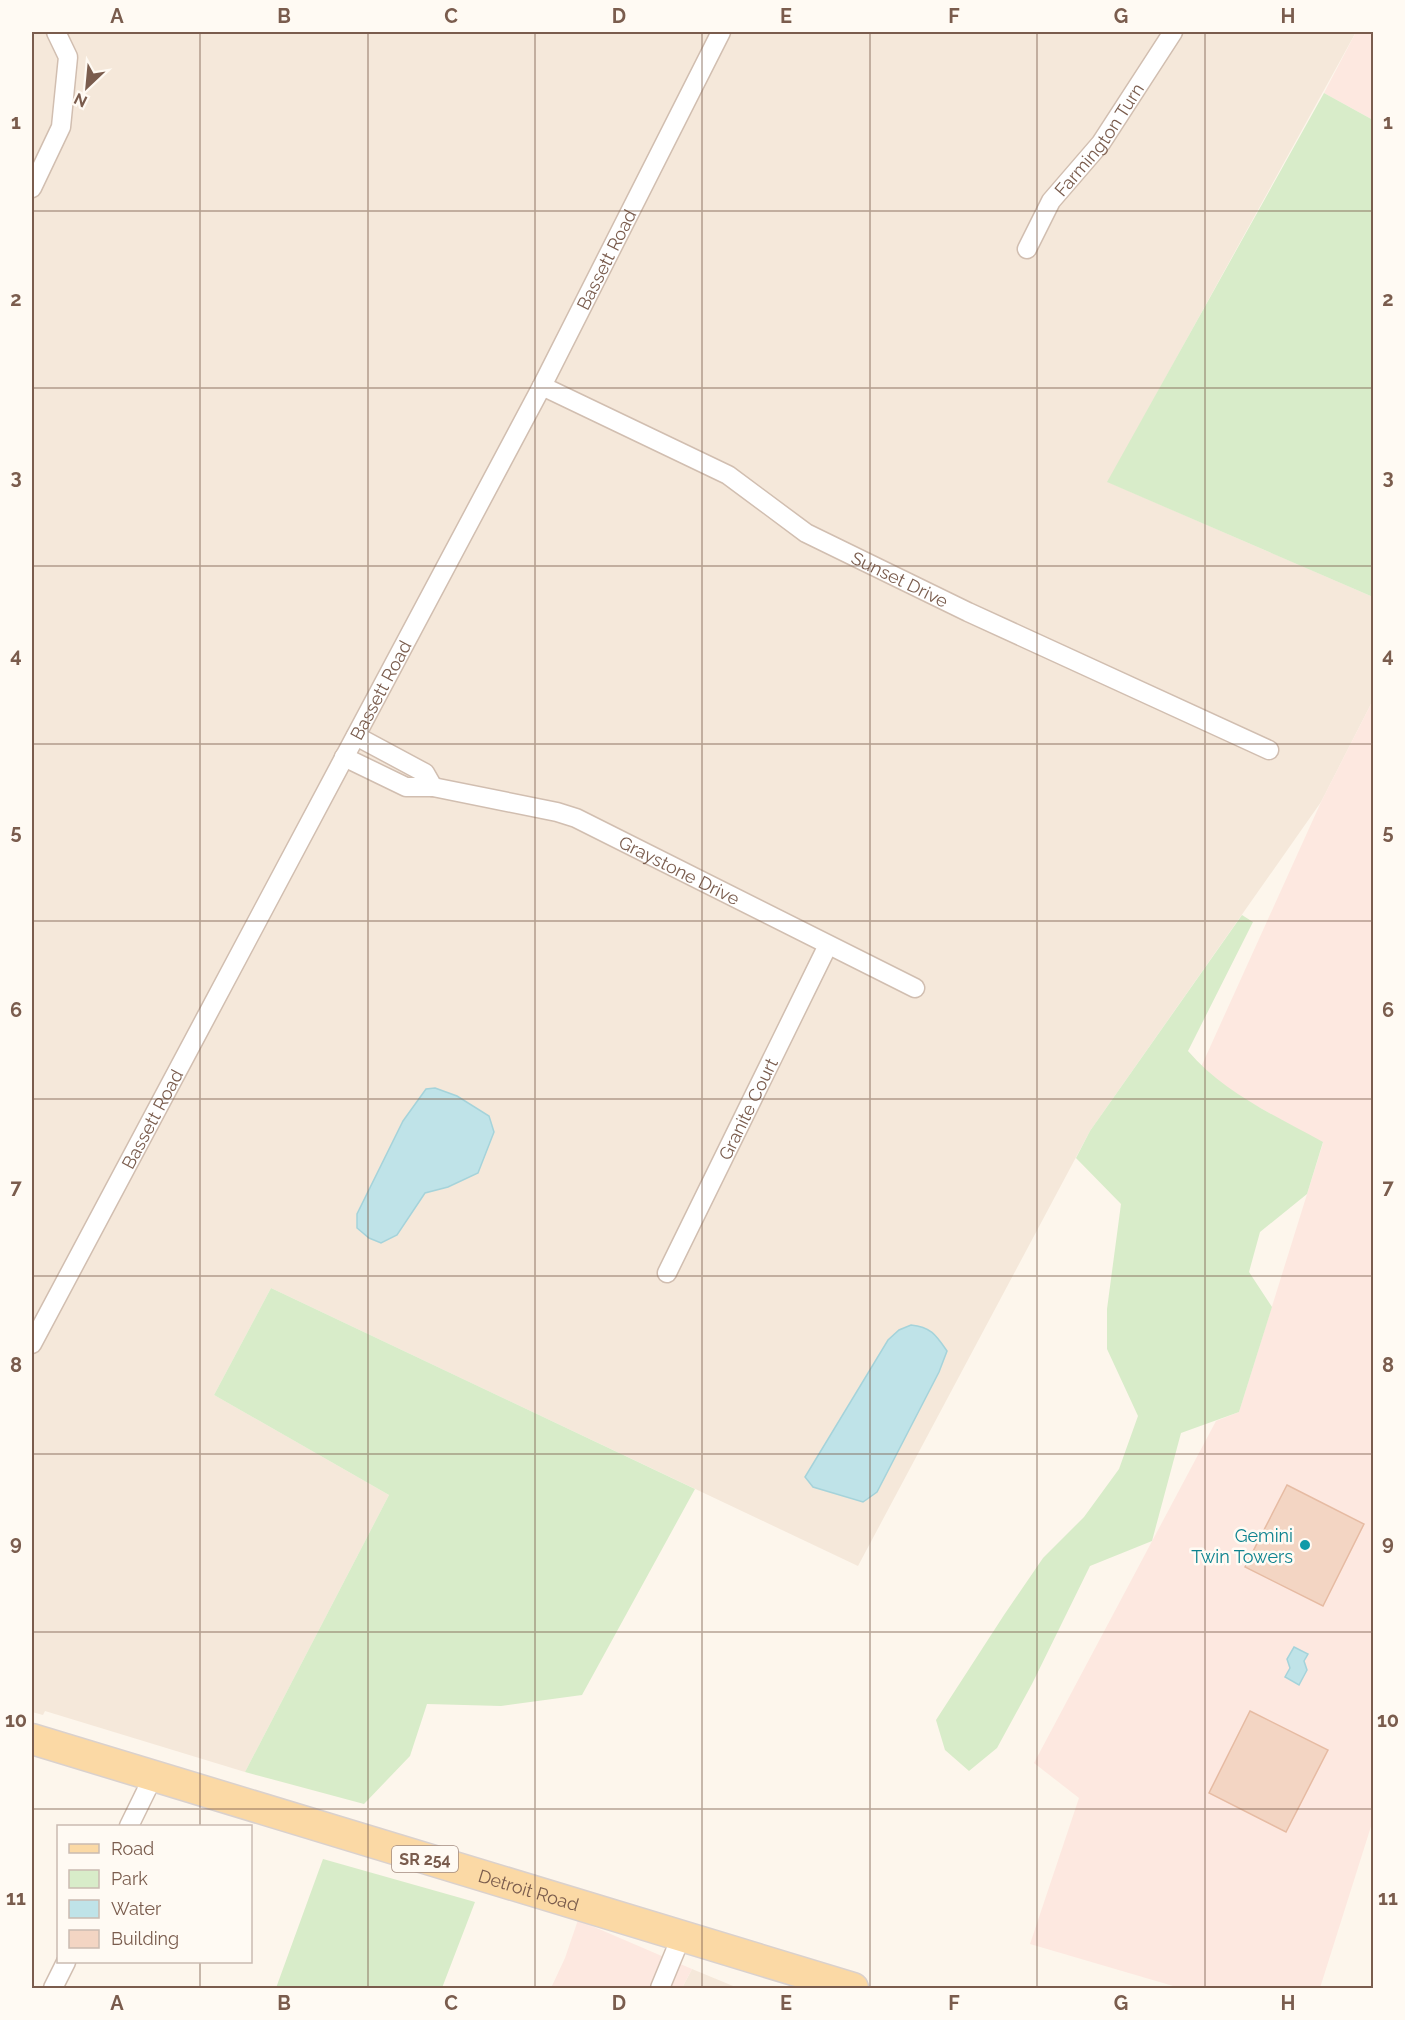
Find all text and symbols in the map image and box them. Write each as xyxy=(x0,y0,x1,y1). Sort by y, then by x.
text: A xyxy=(110,4,124,28)
text: B xyxy=(277,4,291,28)
text: C xyxy=(444,4,458,28)
text: D xyxy=(612,4,626,28)
text: E xyxy=(780,4,792,28)
text: F xyxy=(948,4,960,28)
text: G xyxy=(1114,4,1128,28)
text: H xyxy=(1281,4,1295,28)
north arrow xyxy=(57,57,117,117)
street label: Farmington Turn xyxy=(1050,79,1148,200)
text: N xyxy=(71,89,90,111)
text: 1 xyxy=(11,110,21,134)
text: 1 xyxy=(1383,110,1393,134)
street label: Bassett Road xyxy=(572,206,640,313)
text: 2 xyxy=(10,287,22,311)
text: 2 xyxy=(1382,287,1394,311)
text: 3 xyxy=(10,465,22,489)
text: 3 xyxy=(1382,465,1394,489)
street label: Sunset Drive xyxy=(848,546,952,611)
street label: Bassett Road xyxy=(345,637,415,743)
text: 4 xyxy=(10,643,22,667)
text: 4 xyxy=(1382,643,1394,667)
text: 5 xyxy=(10,820,22,844)
text: 5 xyxy=(1382,820,1394,844)
street label: Graystone Drive xyxy=(616,831,744,909)
text: 6 xyxy=(10,998,22,1022)
text: 6 xyxy=(1382,998,1394,1022)
street label: Granite Court xyxy=(714,1054,781,1163)
street label: Bassett Road xyxy=(117,1066,187,1172)
text: 7 xyxy=(10,1175,22,1199)
text: 7 xyxy=(1382,1175,1394,1199)
text: 8 xyxy=(10,1353,22,1377)
text: 8 xyxy=(1382,1353,1394,1377)
place label: Gemini Twin Towers xyxy=(1191,1525,1293,1567)
text: 9 xyxy=(10,1531,22,1555)
text: 9 xyxy=(1382,1531,1394,1555)
marker: Gemini Twin Towers xyxy=(1298,1538,1312,1552)
text: 10 xyxy=(5,1708,27,1732)
text: 10 xyxy=(1377,1708,1399,1732)
legend xyxy=(57,1825,252,1963)
text: Road xyxy=(111,1838,154,1859)
road number: SR 254 xyxy=(392,1846,458,1872)
street label: Detroit Road xyxy=(476,1865,581,1915)
text: Park xyxy=(111,1868,148,1889)
text: 11 xyxy=(6,1886,26,1910)
text: 11 xyxy=(1378,1886,1398,1910)
text: Water xyxy=(111,1898,162,1919)
text: Building xyxy=(111,1928,179,1949)
text: A xyxy=(110,1991,124,2015)
text: B xyxy=(277,1991,291,2015)
text: C xyxy=(444,1991,458,2015)
text: D xyxy=(612,1991,626,2015)
text: E xyxy=(780,1991,792,2015)
text: F xyxy=(948,1991,960,2015)
text: G xyxy=(1114,1991,1128,2015)
text: H xyxy=(1281,1991,1295,2015)

